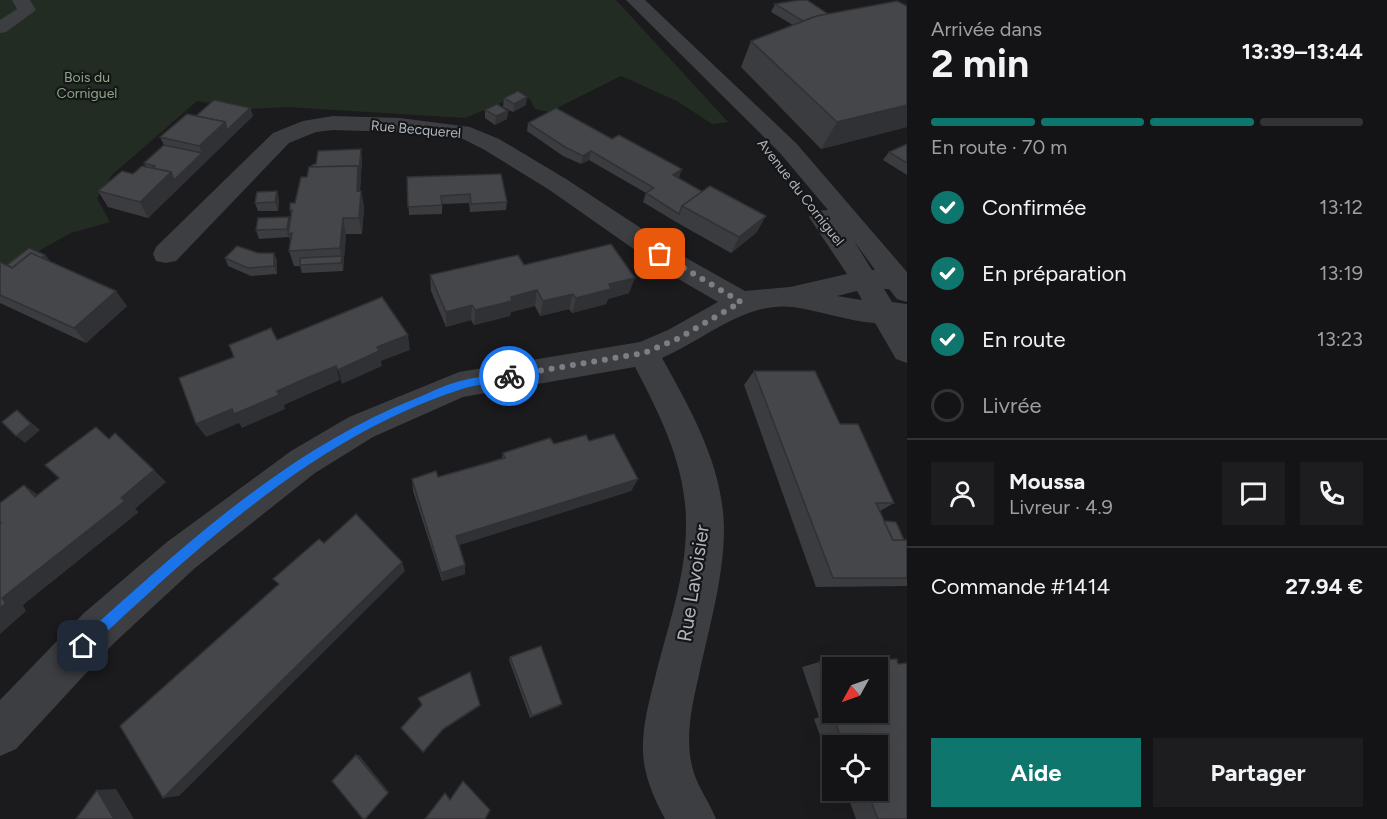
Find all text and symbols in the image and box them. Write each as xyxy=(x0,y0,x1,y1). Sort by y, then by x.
text: Arrivée dans xyxy=(931,17,1042,41)
text: 13:39–13:44 xyxy=(1242,38,1363,65)
text: 2 min xyxy=(931,40,1029,87)
park label: Bois du Corniguel xyxy=(57,69,117,102)
street label: Rue Becquerel xyxy=(370,117,462,142)
street label: Avenue du Corniguel xyxy=(754,135,848,249)
text: En route · 70 m xyxy=(931,135,1067,159)
icon: check xyxy=(931,191,964,224)
text: Confirmée xyxy=(982,194,1086,221)
text: 13:12 xyxy=(1319,195,1363,219)
pin xyxy=(634,228,685,279)
icon: bag xyxy=(643,237,676,270)
icon: check xyxy=(931,257,964,290)
text: En préparation xyxy=(982,260,1127,287)
text: 13:19 xyxy=(1319,261,1363,285)
icon: check xyxy=(931,323,964,356)
text: En route xyxy=(982,326,1065,353)
text: 13:23 xyxy=(1317,327,1363,351)
courier xyxy=(479,346,539,406)
icon: bike xyxy=(493,360,526,393)
text: Livrée xyxy=(982,392,1041,419)
button: person xyxy=(931,462,994,525)
button: chat xyxy=(1222,462,1285,525)
button: phone xyxy=(1300,462,1363,525)
text: Moussa xyxy=(1009,468,1085,495)
text: Livreur · 4.9 xyxy=(1009,495,1113,519)
street label: Rue Lavoisier xyxy=(672,523,714,643)
text: Commande #1414 xyxy=(931,573,1110,600)
text: 27.94 € xyxy=(1285,573,1363,600)
pin xyxy=(57,620,108,671)
icon: home xyxy=(66,629,99,662)
north arrow xyxy=(822,657,888,723)
map controls xyxy=(822,657,888,801)
button: locate xyxy=(822,735,888,801)
button: Aide xyxy=(931,738,1141,807)
button: Partager xyxy=(1153,738,1363,807)

